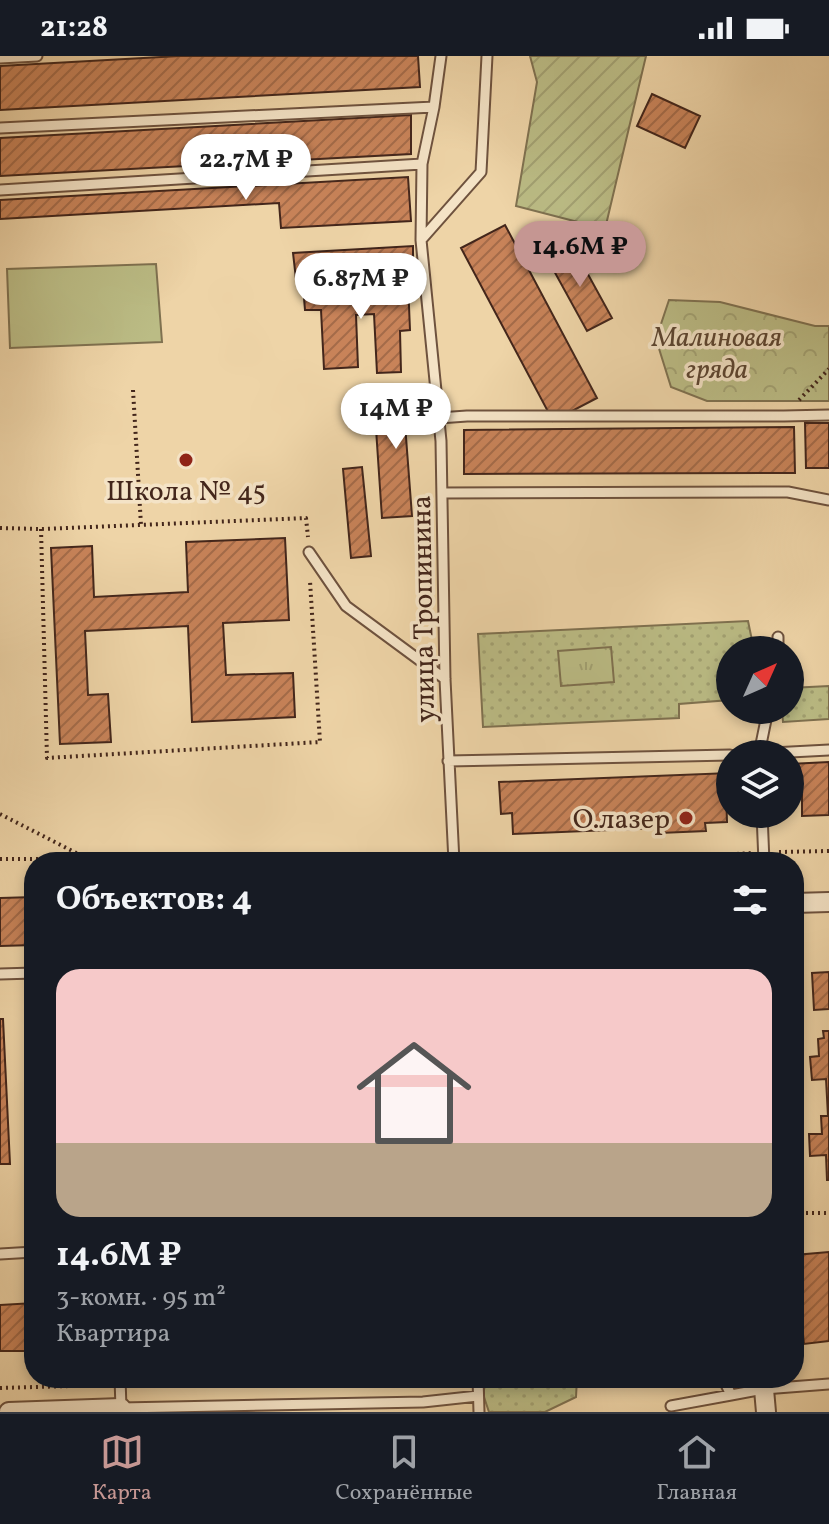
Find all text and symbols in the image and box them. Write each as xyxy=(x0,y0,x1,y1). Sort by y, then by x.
text: 21:28 xyxy=(40,7,108,49)
pin: 22.7M ₽ xyxy=(172,134,320,202)
text: 22.7M ₽ xyxy=(199,142,293,178)
pin: 14.6M ₽ xyxy=(506,221,654,289)
text: 14.6M ₽ xyxy=(532,229,628,265)
pin: 6.87M ₽ xyxy=(287,253,435,321)
text: 6.87M ₽ xyxy=(313,261,409,297)
park label: Малиновая гряда xyxy=(651,319,782,390)
pin: 14M ₽ xyxy=(340,383,452,451)
text: 14M ₽ xyxy=(359,391,433,427)
marker: Школа № 45 xyxy=(177,451,195,469)
place label: Школа № 45 xyxy=(106,473,266,512)
street label: улица Тропинина xyxy=(403,495,446,723)
north arrow xyxy=(716,636,804,724)
map controls xyxy=(716,636,804,828)
button: layers xyxy=(716,740,804,828)
place label: О.лазер xyxy=(573,801,670,840)
marker: О.лазер xyxy=(677,809,695,827)
text: Объектов: 4 xyxy=(56,877,252,924)
icon: filters xyxy=(728,878,772,922)
icon: home xyxy=(342,1021,486,1165)
text: 14.6M ₽ xyxy=(56,1233,182,1280)
text: 3-комн. · 95 m² xyxy=(56,1280,226,1316)
text: Квартира xyxy=(56,1316,170,1352)
tab: Карта xyxy=(92,1430,152,1509)
tab: Сохранённые xyxy=(335,1430,473,1509)
tab: Главная xyxy=(657,1430,737,1509)

